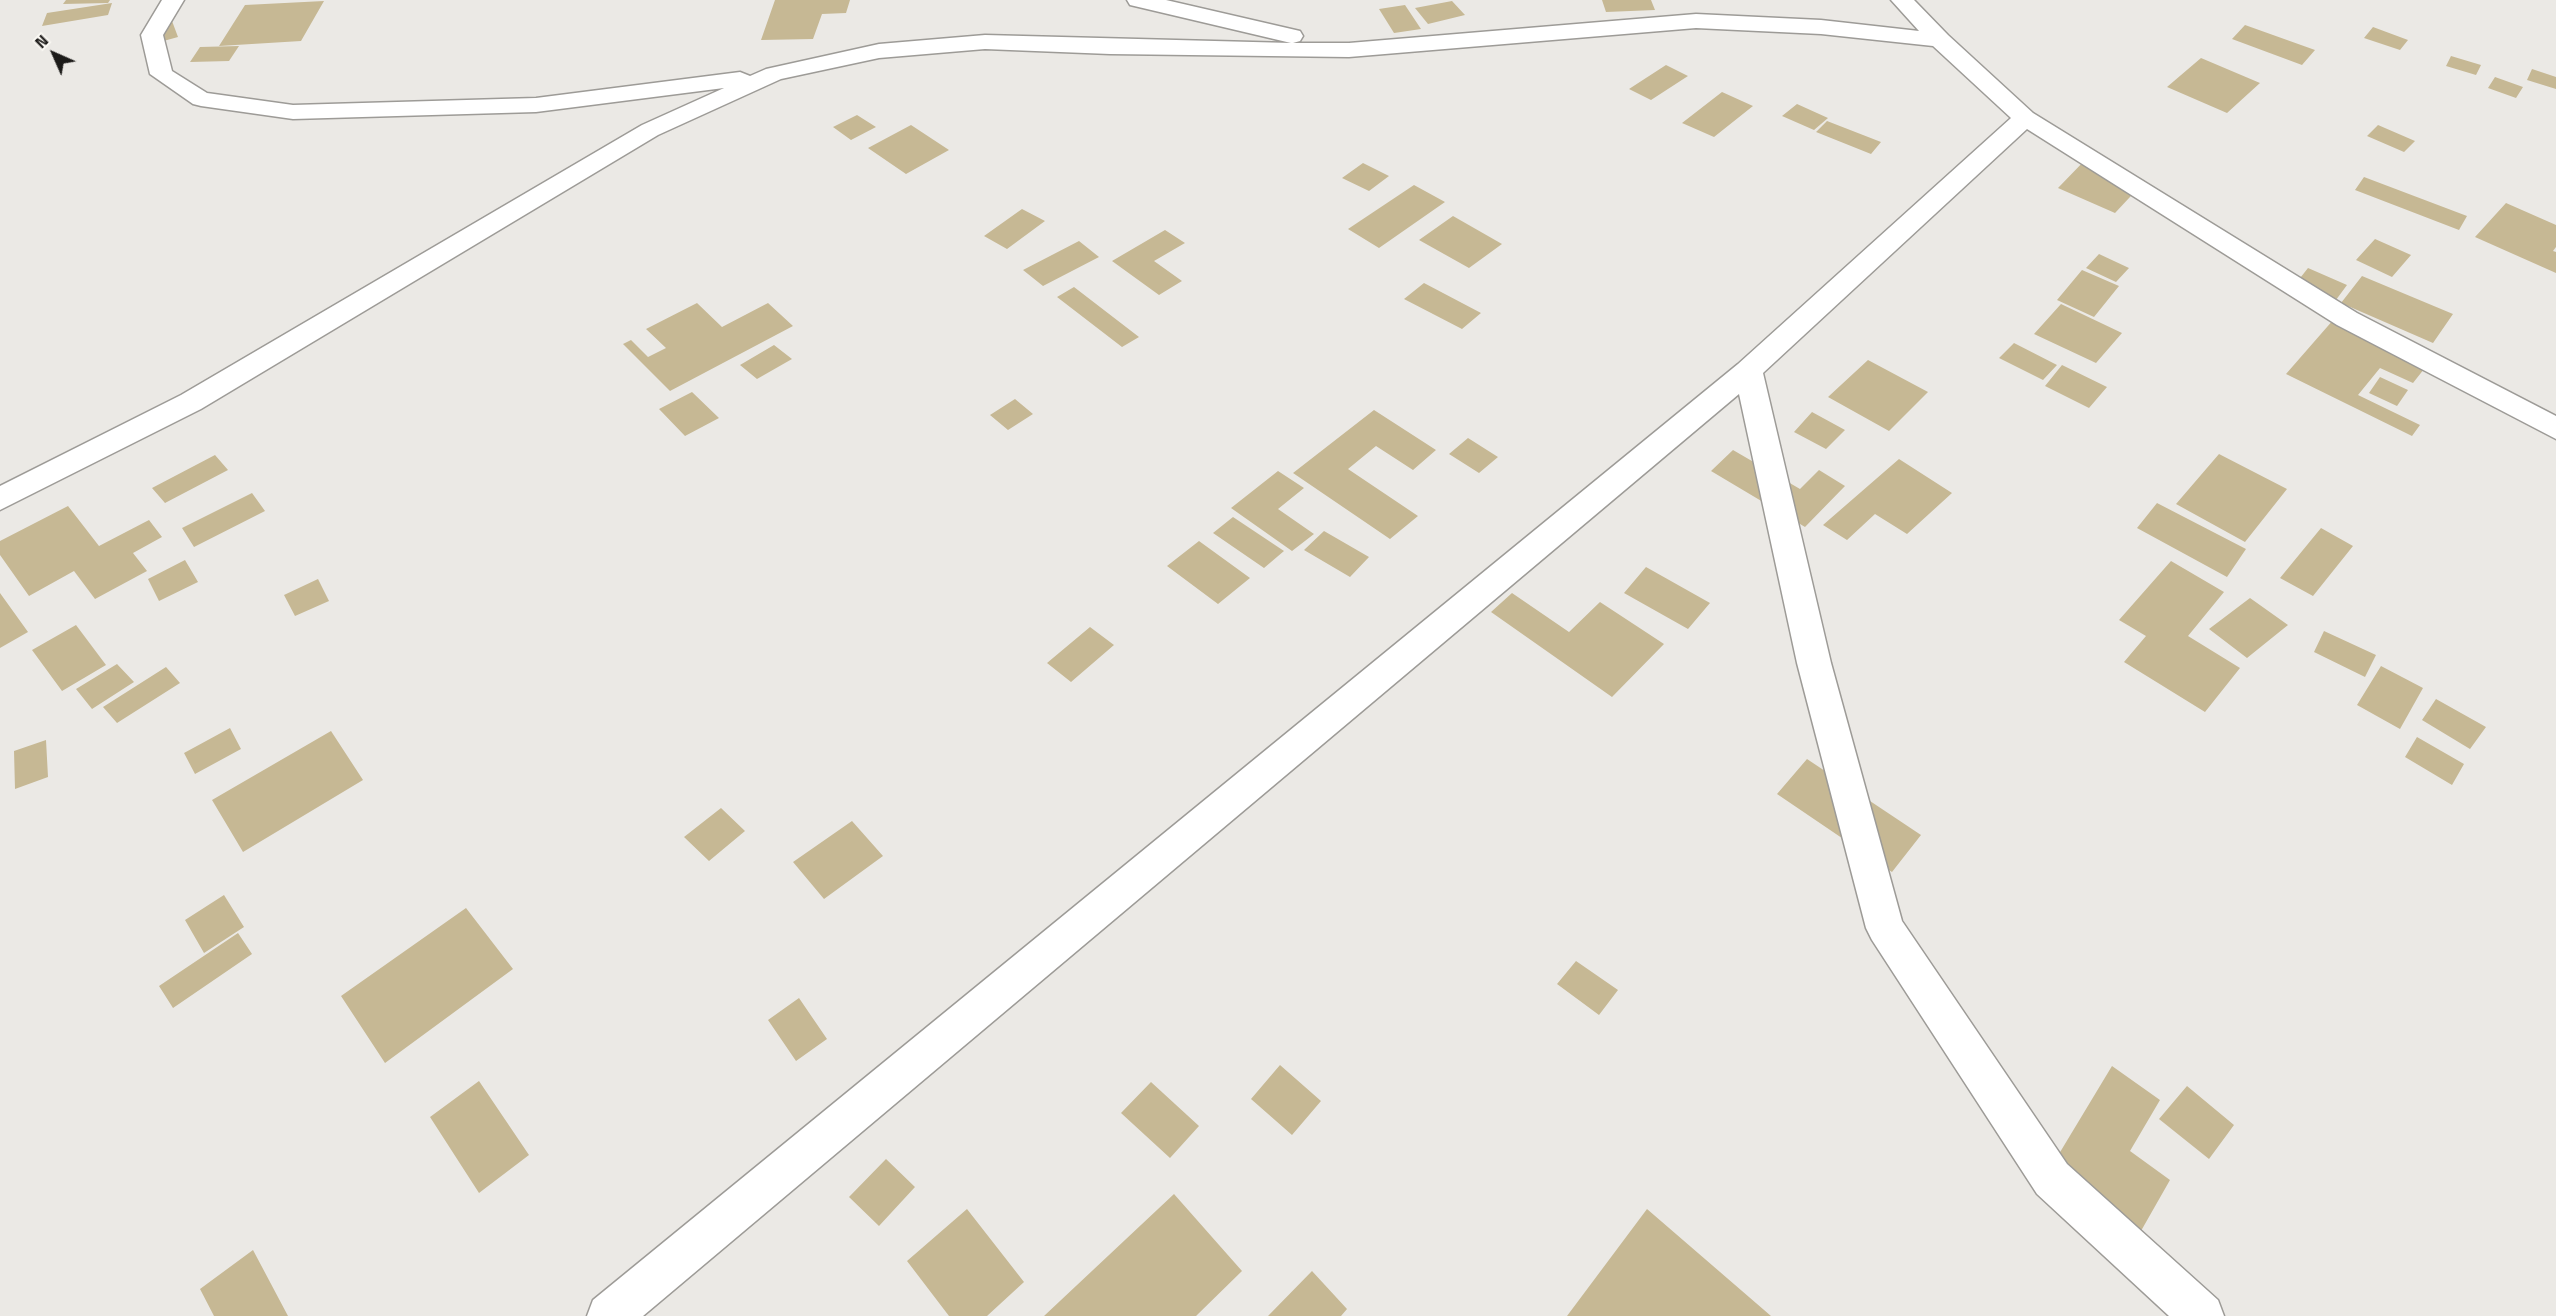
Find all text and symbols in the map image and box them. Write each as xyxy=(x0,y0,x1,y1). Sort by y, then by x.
north arrow xyxy=(24,24,84,84)
text: N xyxy=(29,29,54,54)

